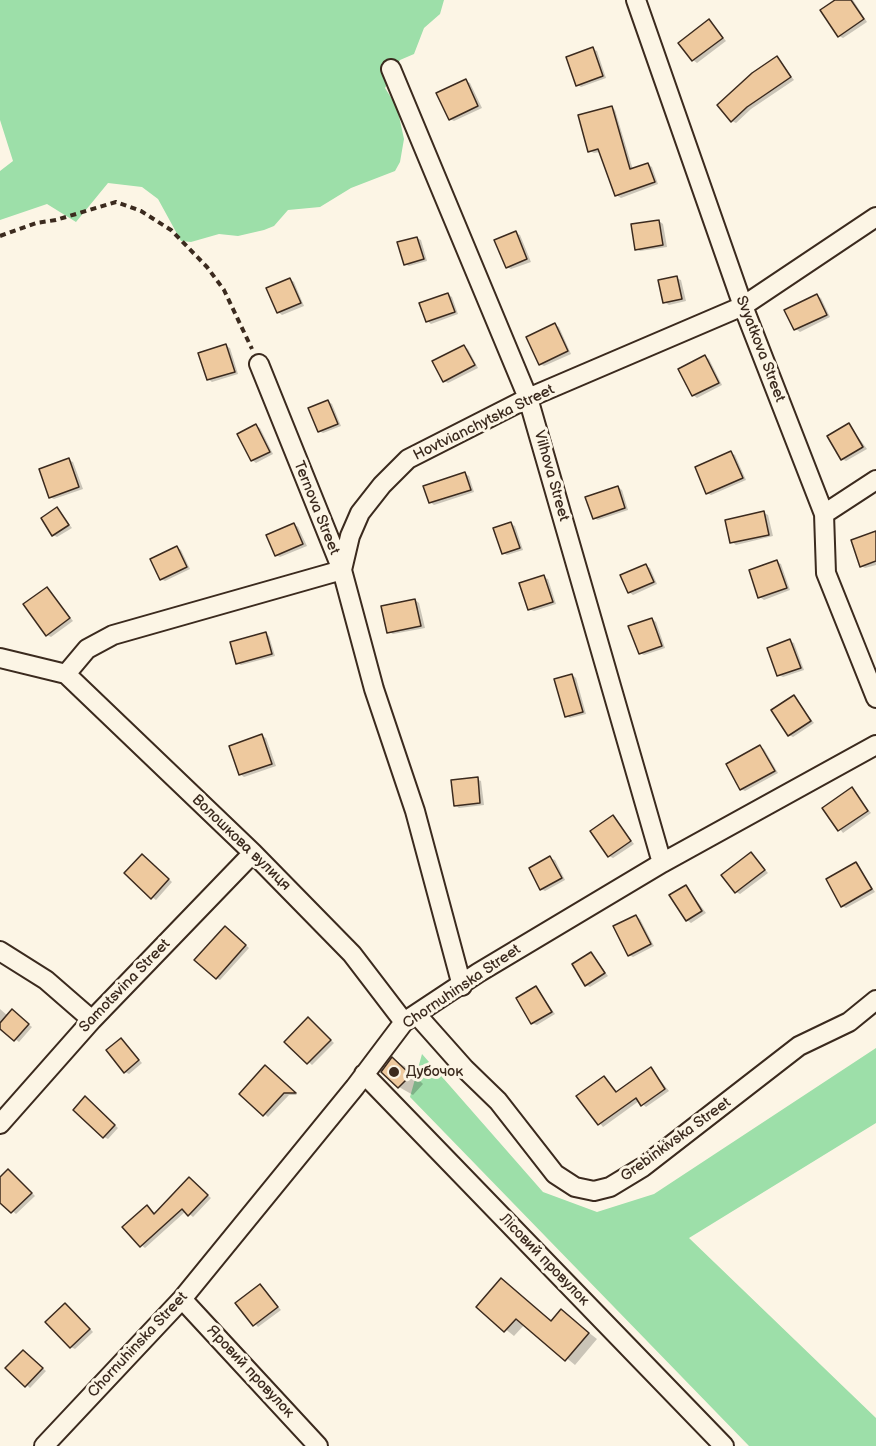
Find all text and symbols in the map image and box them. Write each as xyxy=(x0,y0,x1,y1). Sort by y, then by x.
street label: Svyatkova Street xyxy=(731,293,789,405)
street label: Hovtvianchytska Street xyxy=(411,381,557,465)
street label: Vilhova Street xyxy=(529,429,573,523)
street label: Ternova Street xyxy=(289,459,343,557)
street label: Волошкова вулиця xyxy=(188,791,294,895)
street label: Samotsvina Street xyxy=(76,935,174,1037)
street label: Chornuhinska Street xyxy=(400,941,524,1033)
place label: Дубочок xyxy=(406,1063,463,1081)
marker: Дубочок xyxy=(387,1065,401,1079)
street label: Grebinkivska Street xyxy=(618,1094,734,1186)
street label: Лісовий провулок xyxy=(495,1210,593,1310)
street label: Chornuhinska Street xyxy=(84,1288,192,1402)
street label: Яровий провулок xyxy=(203,1322,297,1422)

